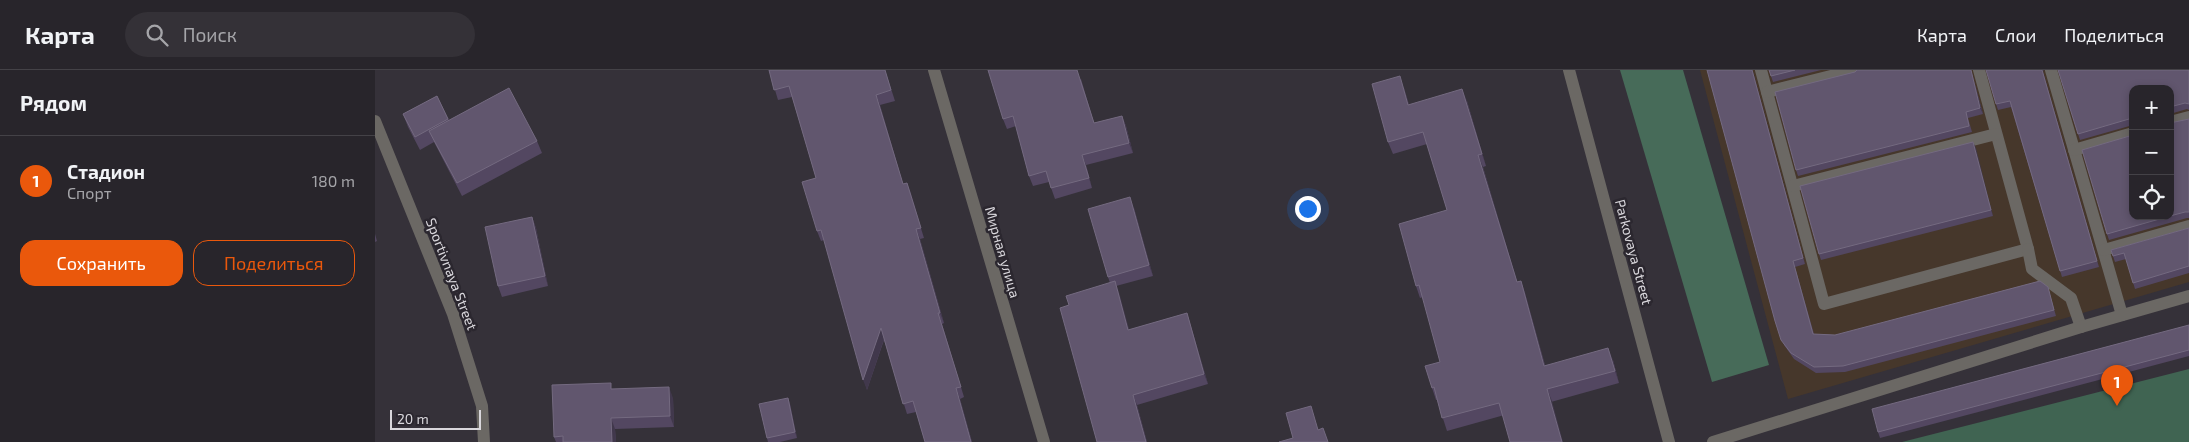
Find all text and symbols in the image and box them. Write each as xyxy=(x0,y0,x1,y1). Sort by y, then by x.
search box xyxy=(125,12,475,57)
text: Карта xyxy=(25,20,95,49)
icon: search xyxy=(143,21,171,49)
text: Поиск xyxy=(183,23,237,46)
text: Карта xyxy=(1917,24,1967,46)
text: Слои xyxy=(1995,24,2036,46)
text: Поделиться xyxy=(2064,24,2164,46)
map controls xyxy=(2129,85,2174,220)
button: + xyxy=(2129,85,2174,130)
text: Рядом xyxy=(20,90,87,115)
button: − xyxy=(2129,130,2174,175)
text: Стадион xyxy=(67,160,145,183)
text: 1 xyxy=(33,171,39,190)
text: 180 m xyxy=(312,171,355,190)
button: locate xyxy=(2129,175,2174,220)
text: Спорт xyxy=(67,183,112,202)
your location xyxy=(1295,196,1321,222)
street label: Parkovaya Street xyxy=(1612,197,1656,307)
street label: Мирная улица xyxy=(982,204,1024,300)
street label: Sportivnaya Street xyxy=(423,216,481,332)
button: Сохранить xyxy=(20,240,183,286)
button: Поделиться xyxy=(193,240,355,286)
pin: 1 xyxy=(2101,365,2133,406)
scale bar xyxy=(390,407,481,430)
text: 20 m xyxy=(397,410,429,427)

